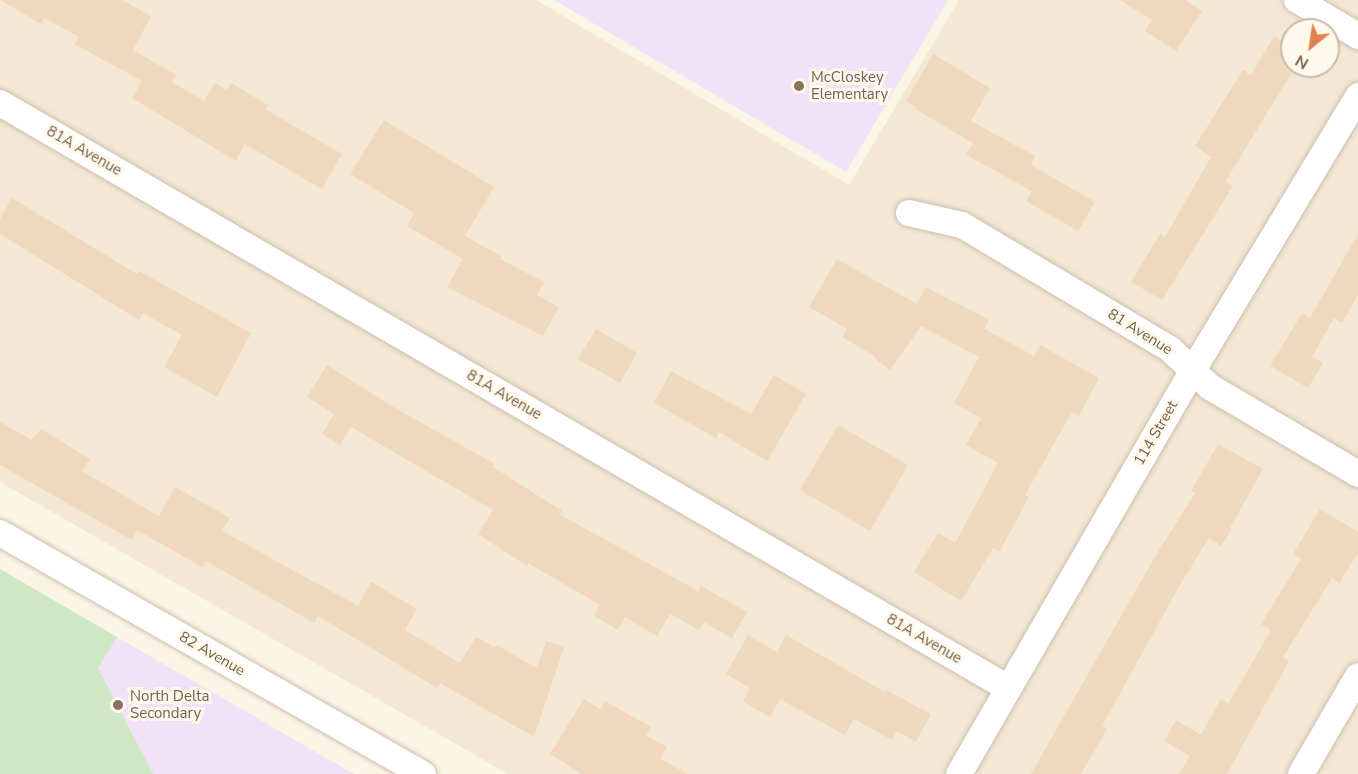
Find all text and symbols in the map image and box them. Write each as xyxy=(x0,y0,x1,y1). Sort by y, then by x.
north arrow xyxy=(1280,18,1340,78)
text: N xyxy=(1291,49,1313,74)
place label: McCloskey Elementary xyxy=(811,68,888,103)
marker: McCloskey Elementary xyxy=(792,79,806,93)
street label: 81A Avenue xyxy=(43,122,125,180)
street label: 81 Avenue xyxy=(1104,305,1176,359)
street label: 81A Avenue xyxy=(463,366,545,424)
street label: 114 Street xyxy=(1130,397,1182,469)
street label: 81A Avenue xyxy=(883,610,965,668)
street label: 82 Avenue xyxy=(176,628,248,680)
place label: North Delta Secondary xyxy=(130,687,209,722)
marker: North Delta Secondary xyxy=(111,698,125,712)

